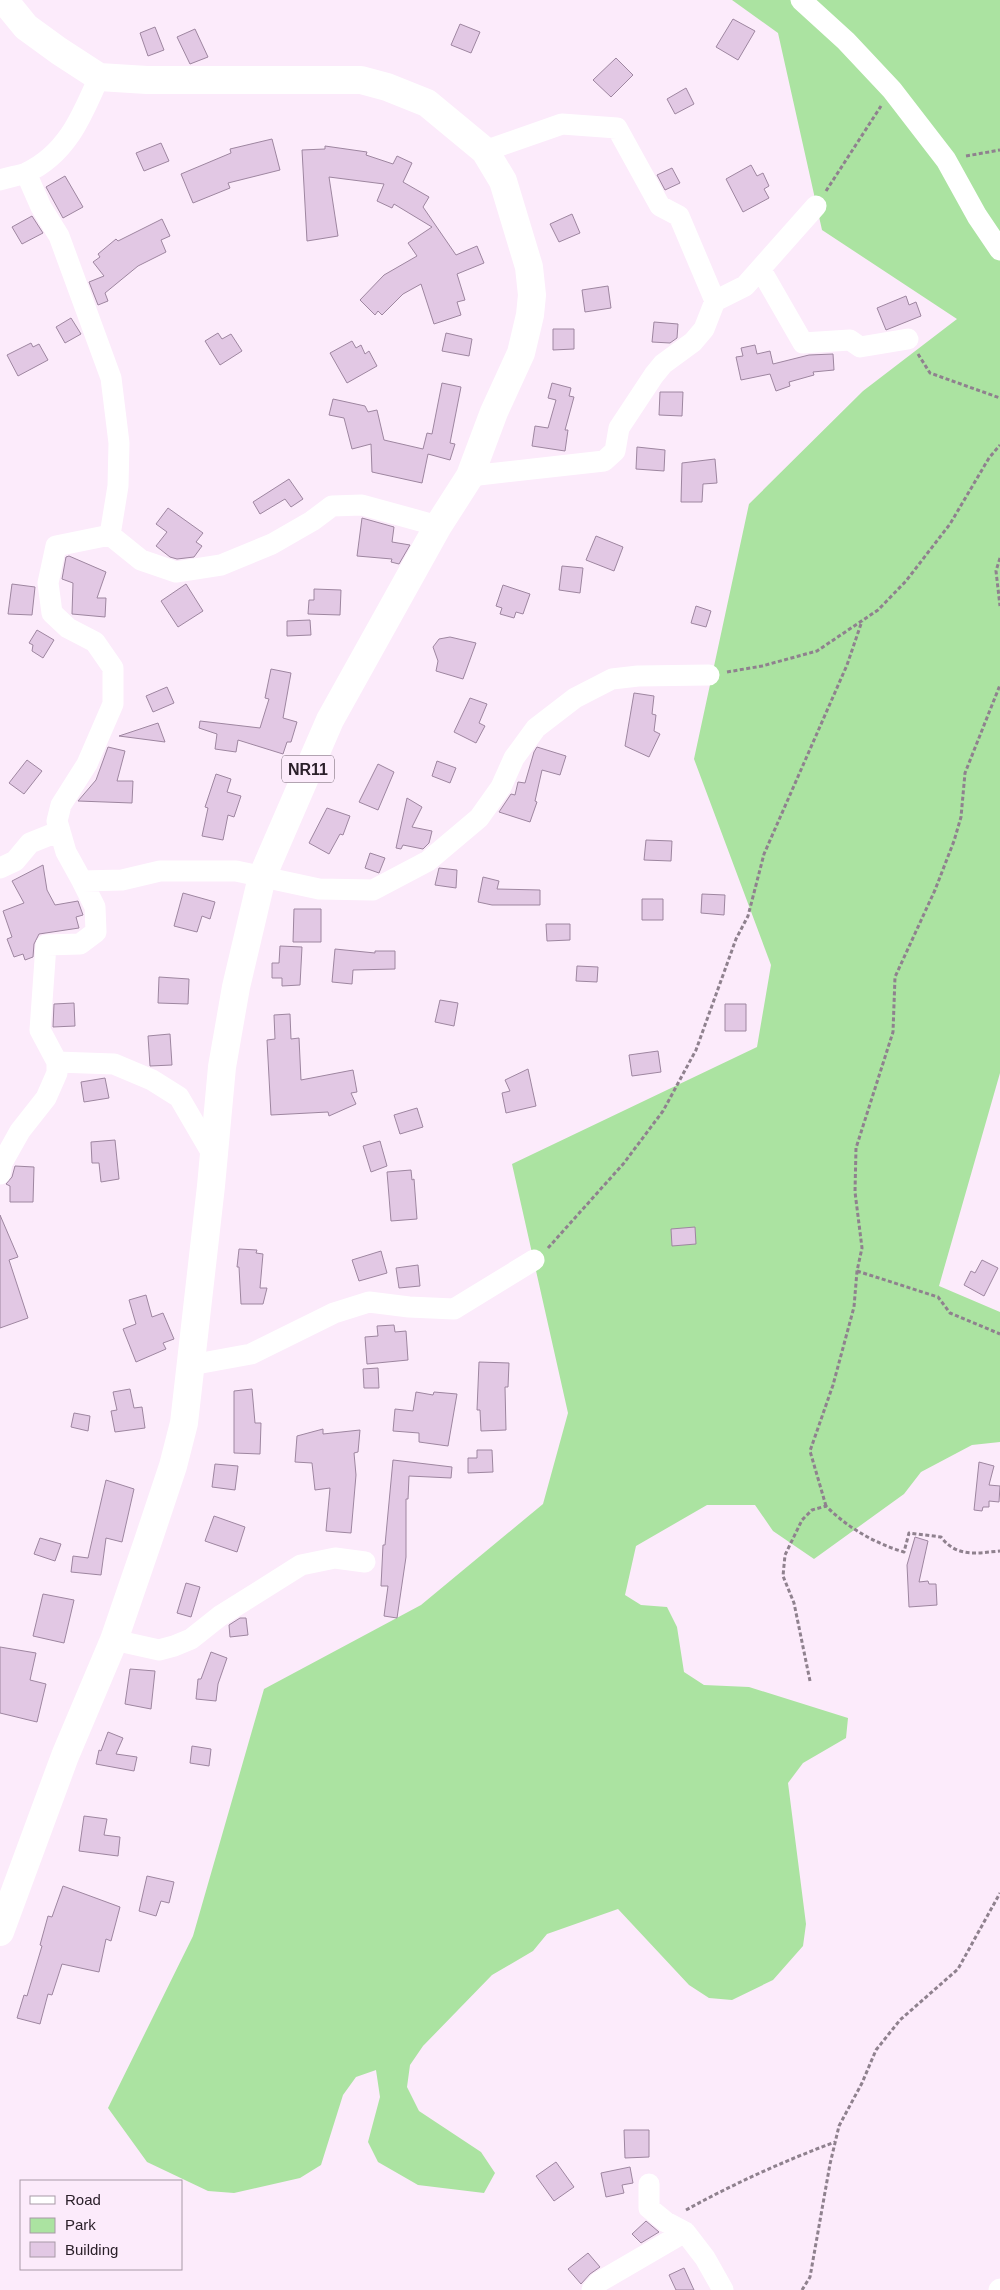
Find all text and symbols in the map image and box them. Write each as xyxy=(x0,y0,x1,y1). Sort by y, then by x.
road number: NR11 xyxy=(282,756,334,782)
legend xyxy=(20,2180,182,2270)
text: Road xyxy=(65,2191,101,2208)
text: Park xyxy=(65,2216,96,2233)
text: Building xyxy=(65,2241,118,2258)

